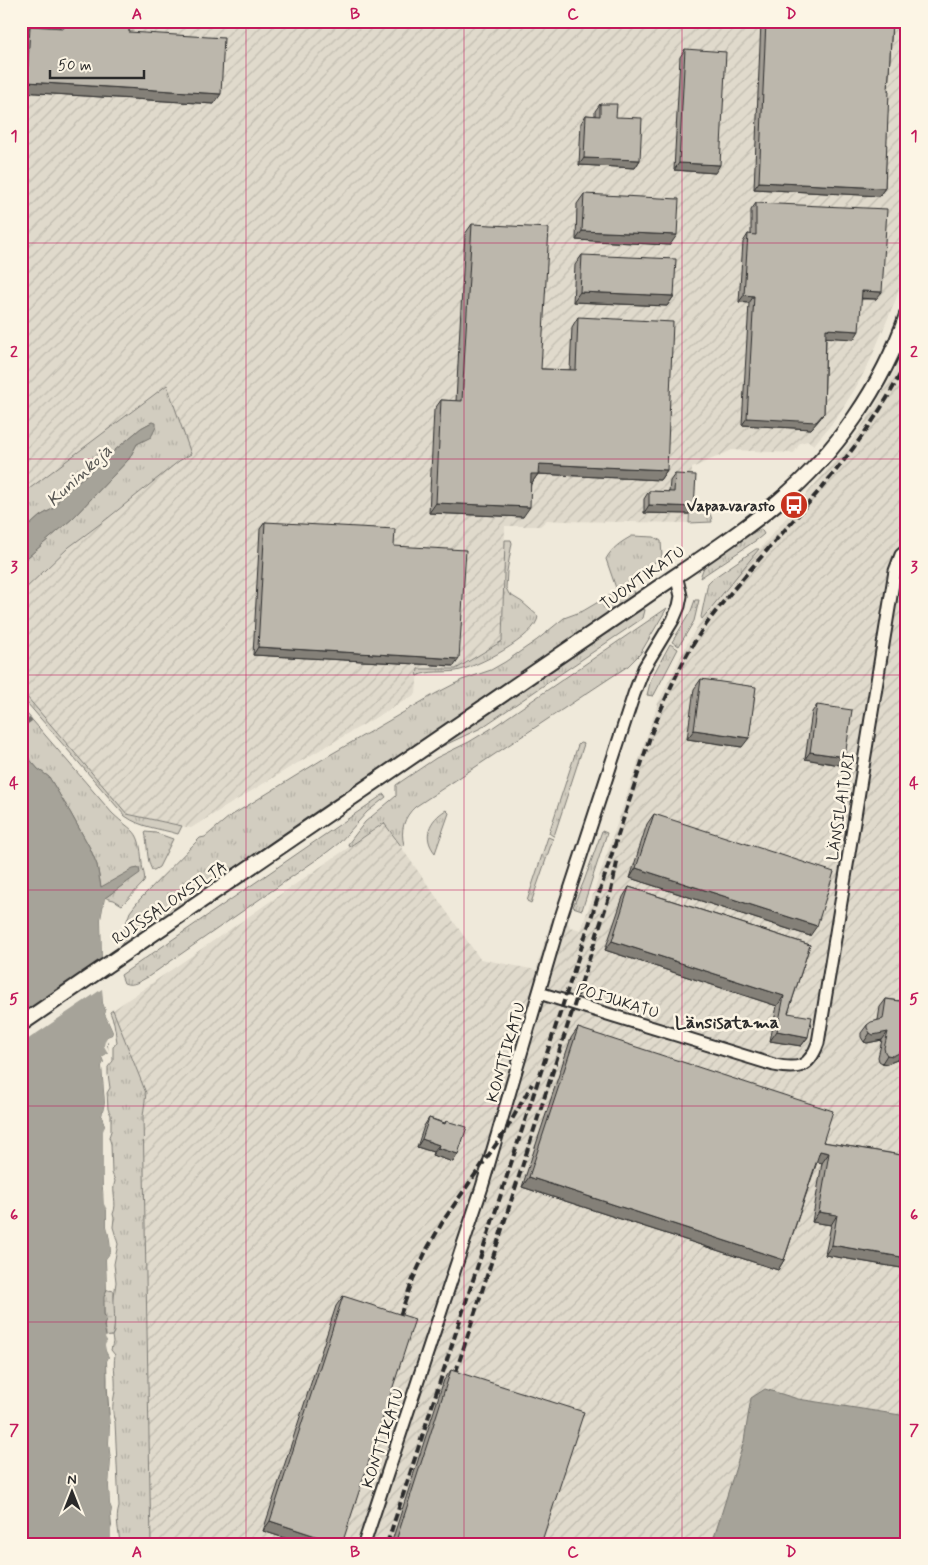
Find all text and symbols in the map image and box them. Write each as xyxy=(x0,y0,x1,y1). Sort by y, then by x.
text: A xyxy=(132,4,142,25)
text: B xyxy=(350,4,360,25)
text: C xyxy=(567,4,579,25)
text: D xyxy=(785,4,797,25)
scale bar xyxy=(50,48,144,80)
text: 50 m xyxy=(58,56,92,76)
text: 1 xyxy=(10,126,18,147)
text: 1 xyxy=(910,126,918,147)
text: 2 xyxy=(10,342,18,363)
text: 2 xyxy=(910,342,918,363)
water label: Kuninkoja xyxy=(42,439,118,512)
bus stop icon: Vapaavarasto xyxy=(779,490,809,520)
place label: Vapaavarasto xyxy=(687,496,775,517)
street label: TUONTIKATU xyxy=(596,541,689,615)
text: 3 xyxy=(10,557,18,578)
text: 3 xyxy=(910,557,918,578)
street label: LÄNSILAITURI xyxy=(823,750,860,862)
text: 4 xyxy=(9,773,19,794)
text: 4 xyxy=(909,773,919,794)
street label: RUISSALONSILTA xyxy=(108,857,232,950)
street label: POIJUKATU xyxy=(573,979,662,1024)
text: 5 xyxy=(9,989,19,1010)
text: 5 xyxy=(909,989,919,1010)
street label: KONTTIKATU xyxy=(482,1000,531,1105)
district label: Länsisatama xyxy=(675,1011,779,1035)
text: 6 xyxy=(10,1205,18,1226)
text: 6 xyxy=(910,1205,918,1226)
street label: KONTTIKATU xyxy=(357,1386,409,1491)
text: 7 xyxy=(9,1420,19,1441)
text: 7 xyxy=(909,1420,919,1441)
north arrow xyxy=(48,1468,98,1518)
text: N xyxy=(67,1471,77,1489)
text: A xyxy=(132,1542,142,1563)
text: B xyxy=(350,1542,360,1563)
text: C xyxy=(567,1542,579,1563)
text: D xyxy=(785,1542,797,1563)

